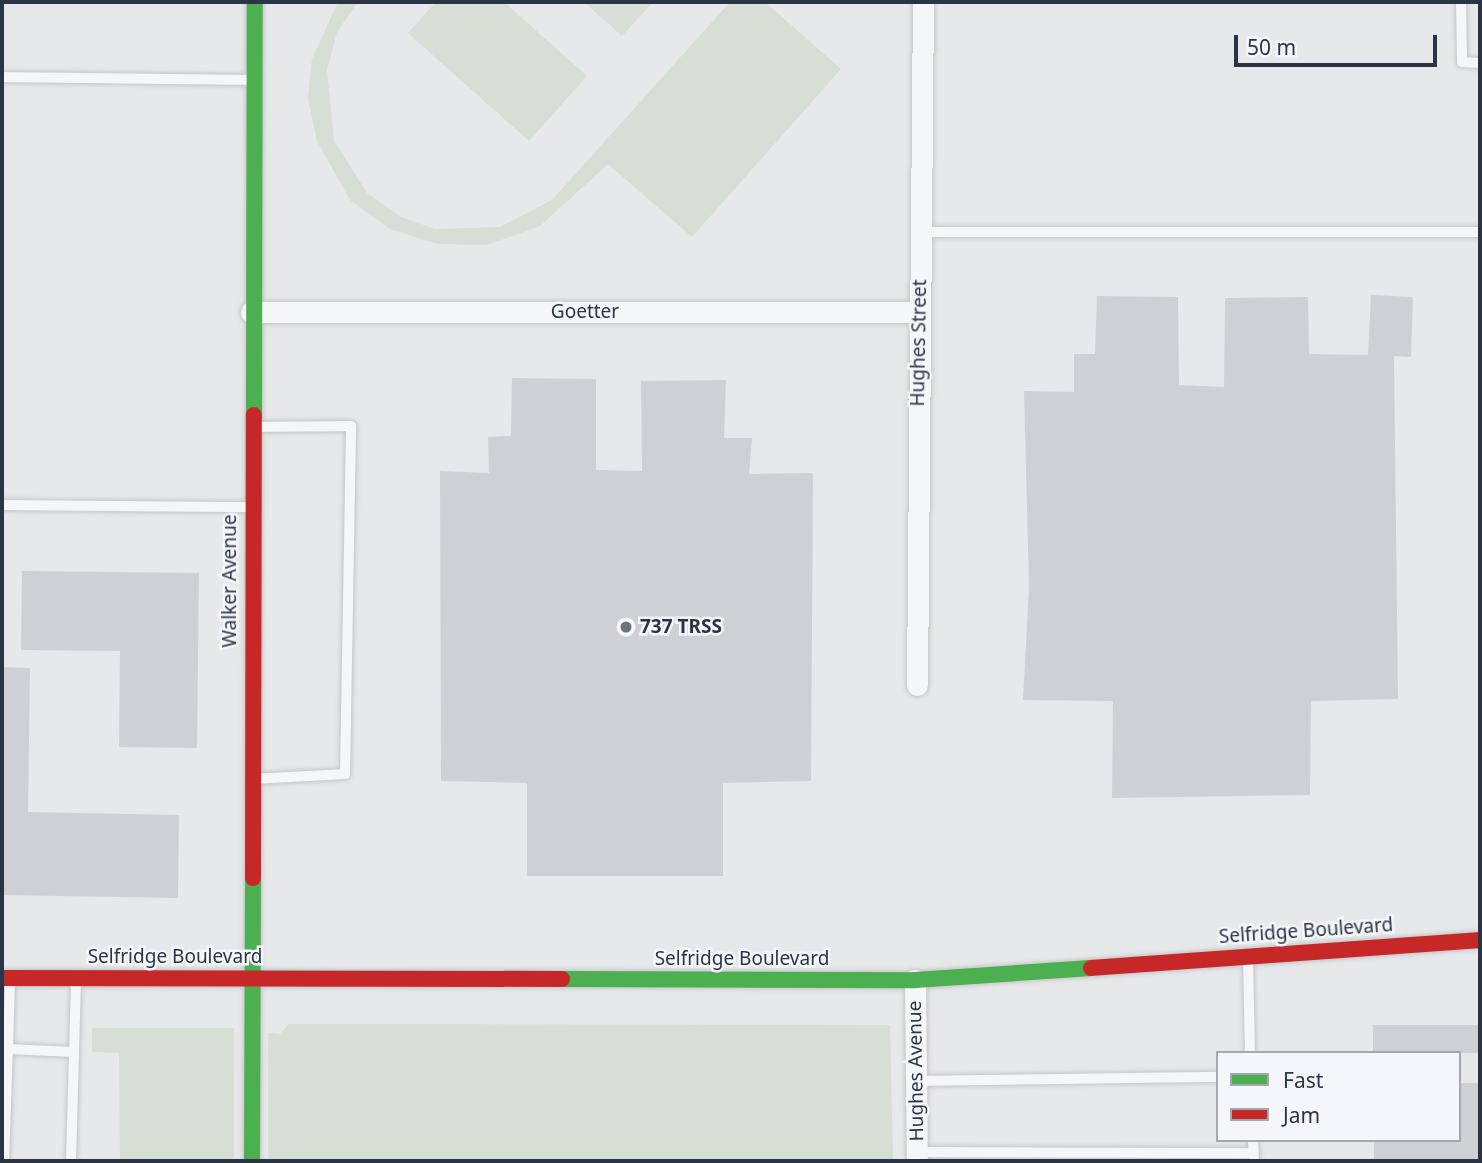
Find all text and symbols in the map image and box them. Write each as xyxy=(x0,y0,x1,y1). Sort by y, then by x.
scale bar xyxy=(1237,21,1440,65)
text: 50 m xyxy=(1247,33,1296,61)
street label: Hughes Street xyxy=(906,279,932,407)
street label: Goetter xyxy=(551,301,619,323)
street label: Walker Avenue xyxy=(219,514,241,648)
place label: 737 TRSS xyxy=(640,616,722,638)
marker: 737 TRSS xyxy=(618,619,634,635)
street label: Selfridge Boulevard xyxy=(1218,914,1394,948)
street label: Selfridge Boulevard xyxy=(88,946,262,968)
street label: Selfridge Boulevard xyxy=(655,948,829,970)
street label: Hughes Avenue xyxy=(903,1000,929,1142)
legend xyxy=(1216,1051,1461,1142)
text: Fast xyxy=(1283,1066,1323,1094)
text: Jam xyxy=(1283,1101,1320,1129)

